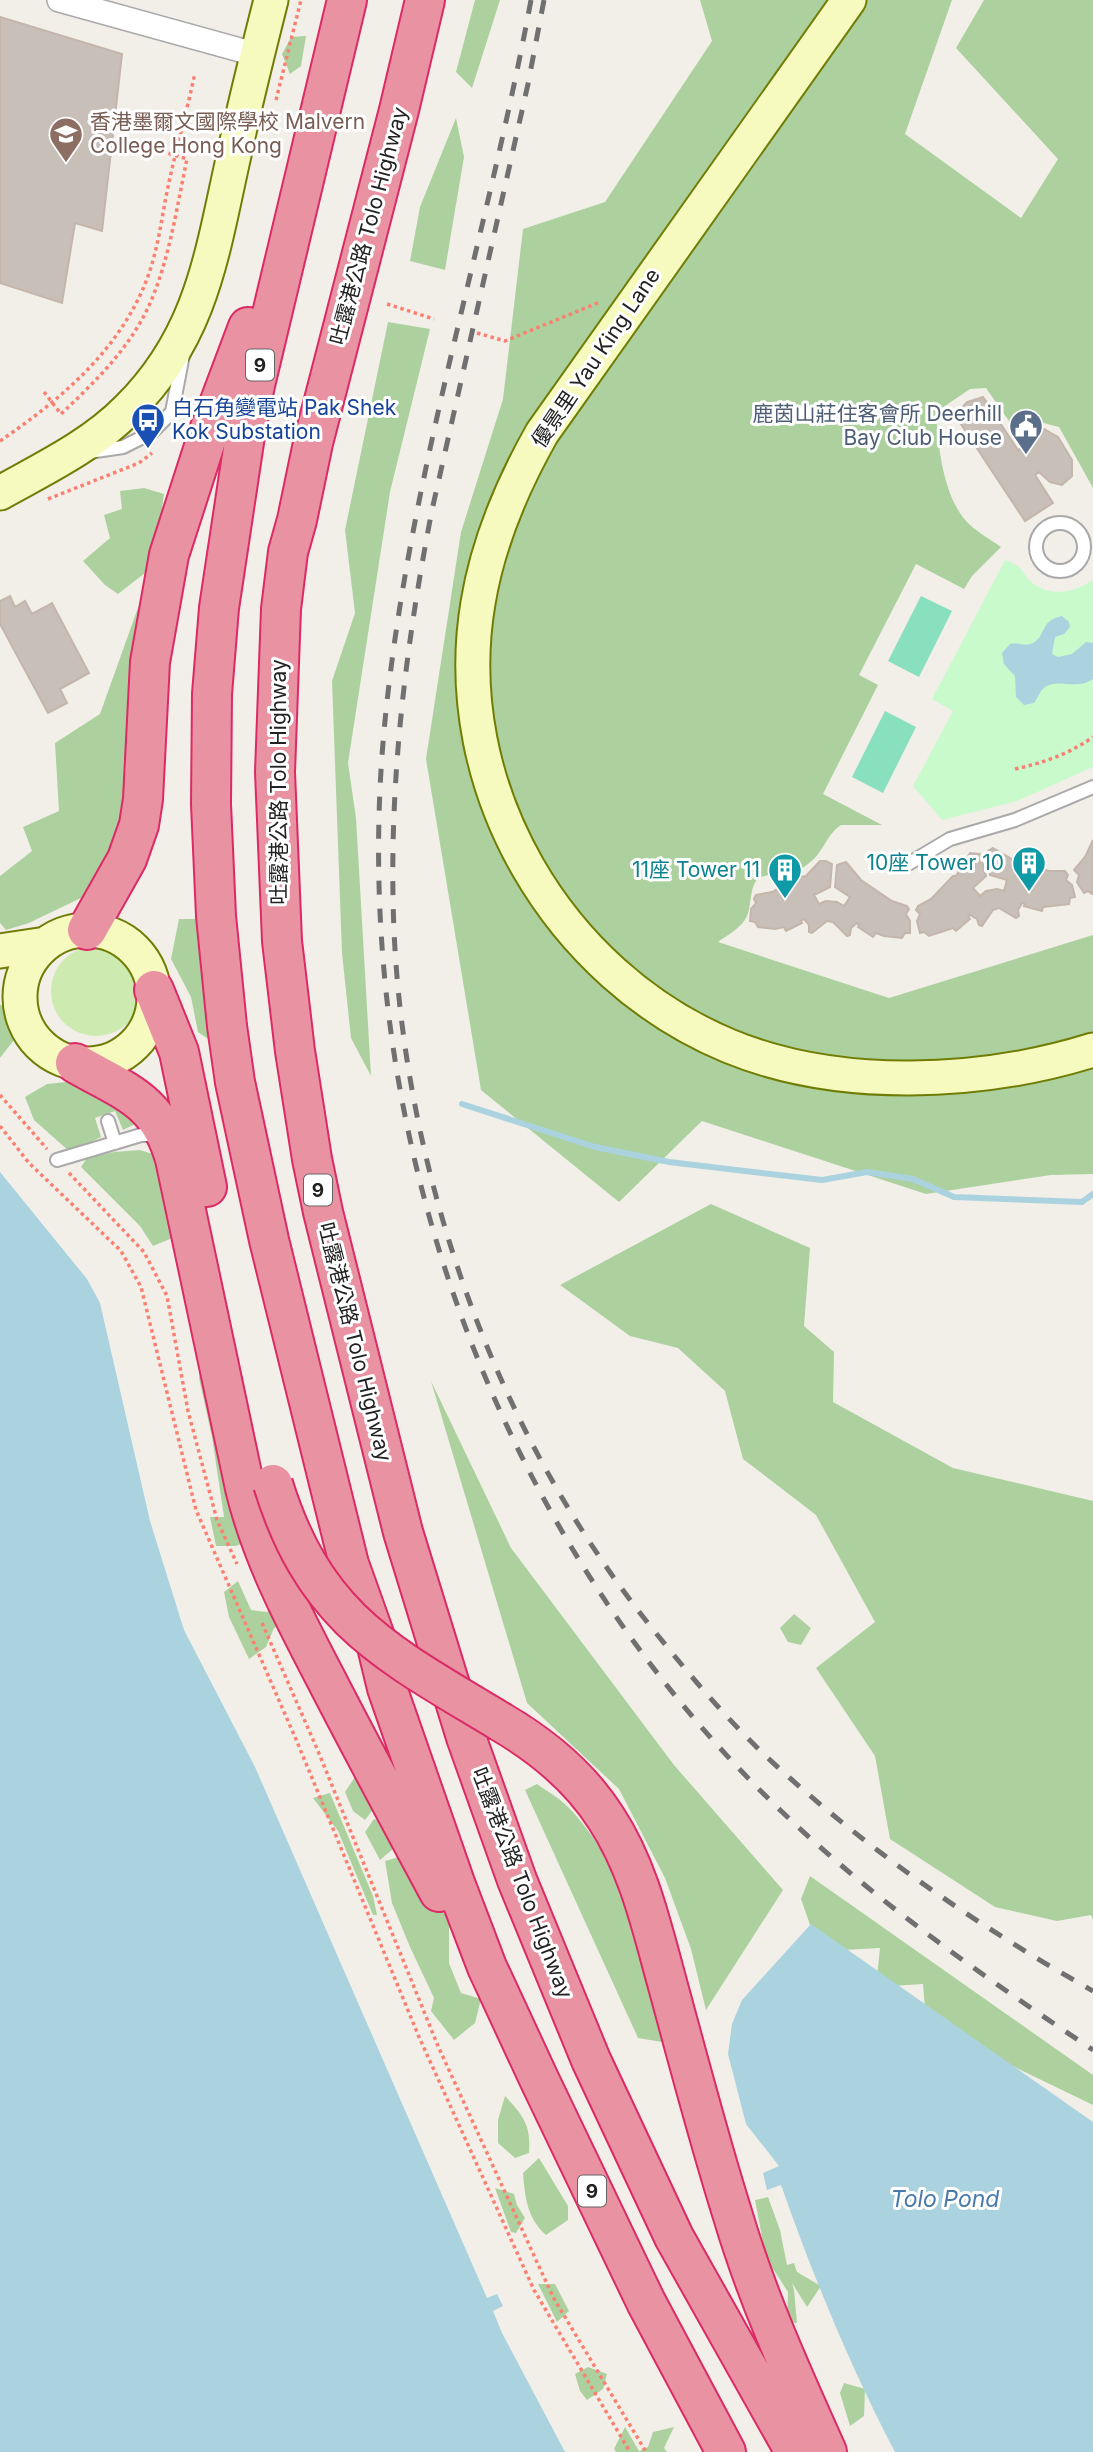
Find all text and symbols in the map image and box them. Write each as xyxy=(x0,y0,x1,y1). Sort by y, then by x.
street label: 吐露港公路 Tolo Highway xyxy=(325,104,412,348)
place label: 香港墨爾文國際學校 Malvern College Hong Kong xyxy=(90,109,365,158)
school or university icon: 香港墨爾文國際學校 Malvern College Hong Kong xyxy=(47,115,85,164)
street label: 優景里 Yau King Lane xyxy=(526,263,665,452)
road number: 9 xyxy=(246,350,274,380)
place label: 白石角變電站 Pak Shek Kok Substation xyxy=(172,395,397,444)
bus stop icon: 白石角變電站 Pak Shek Kok Substation xyxy=(129,401,167,450)
place label: 鹿茵山莊住客會所 Deerhill Bay Club House xyxy=(753,401,1002,450)
public building icon: 鹿茵山莊住客會所 Deerhill Bay Club House xyxy=(1007,407,1045,456)
street label: 吐露港公路 Tolo Highway xyxy=(266,659,291,905)
building icon: 10座 Tower 10 xyxy=(1010,844,1048,893)
place label: 10座 Tower 10 xyxy=(867,850,1004,875)
building icon: 11座 Tower 11 xyxy=(766,851,804,900)
place label: 11座 Tower 11 xyxy=(632,857,760,882)
road number: 9 xyxy=(304,1174,332,1206)
street label: 吐露港公路 Tolo Highway xyxy=(314,1220,397,1464)
street label: 吐露港公路 Tolo Highway xyxy=(467,1764,578,2002)
road number: 9 xyxy=(578,2176,606,2206)
water label: Tolo Pond xyxy=(891,2185,1000,2213)

